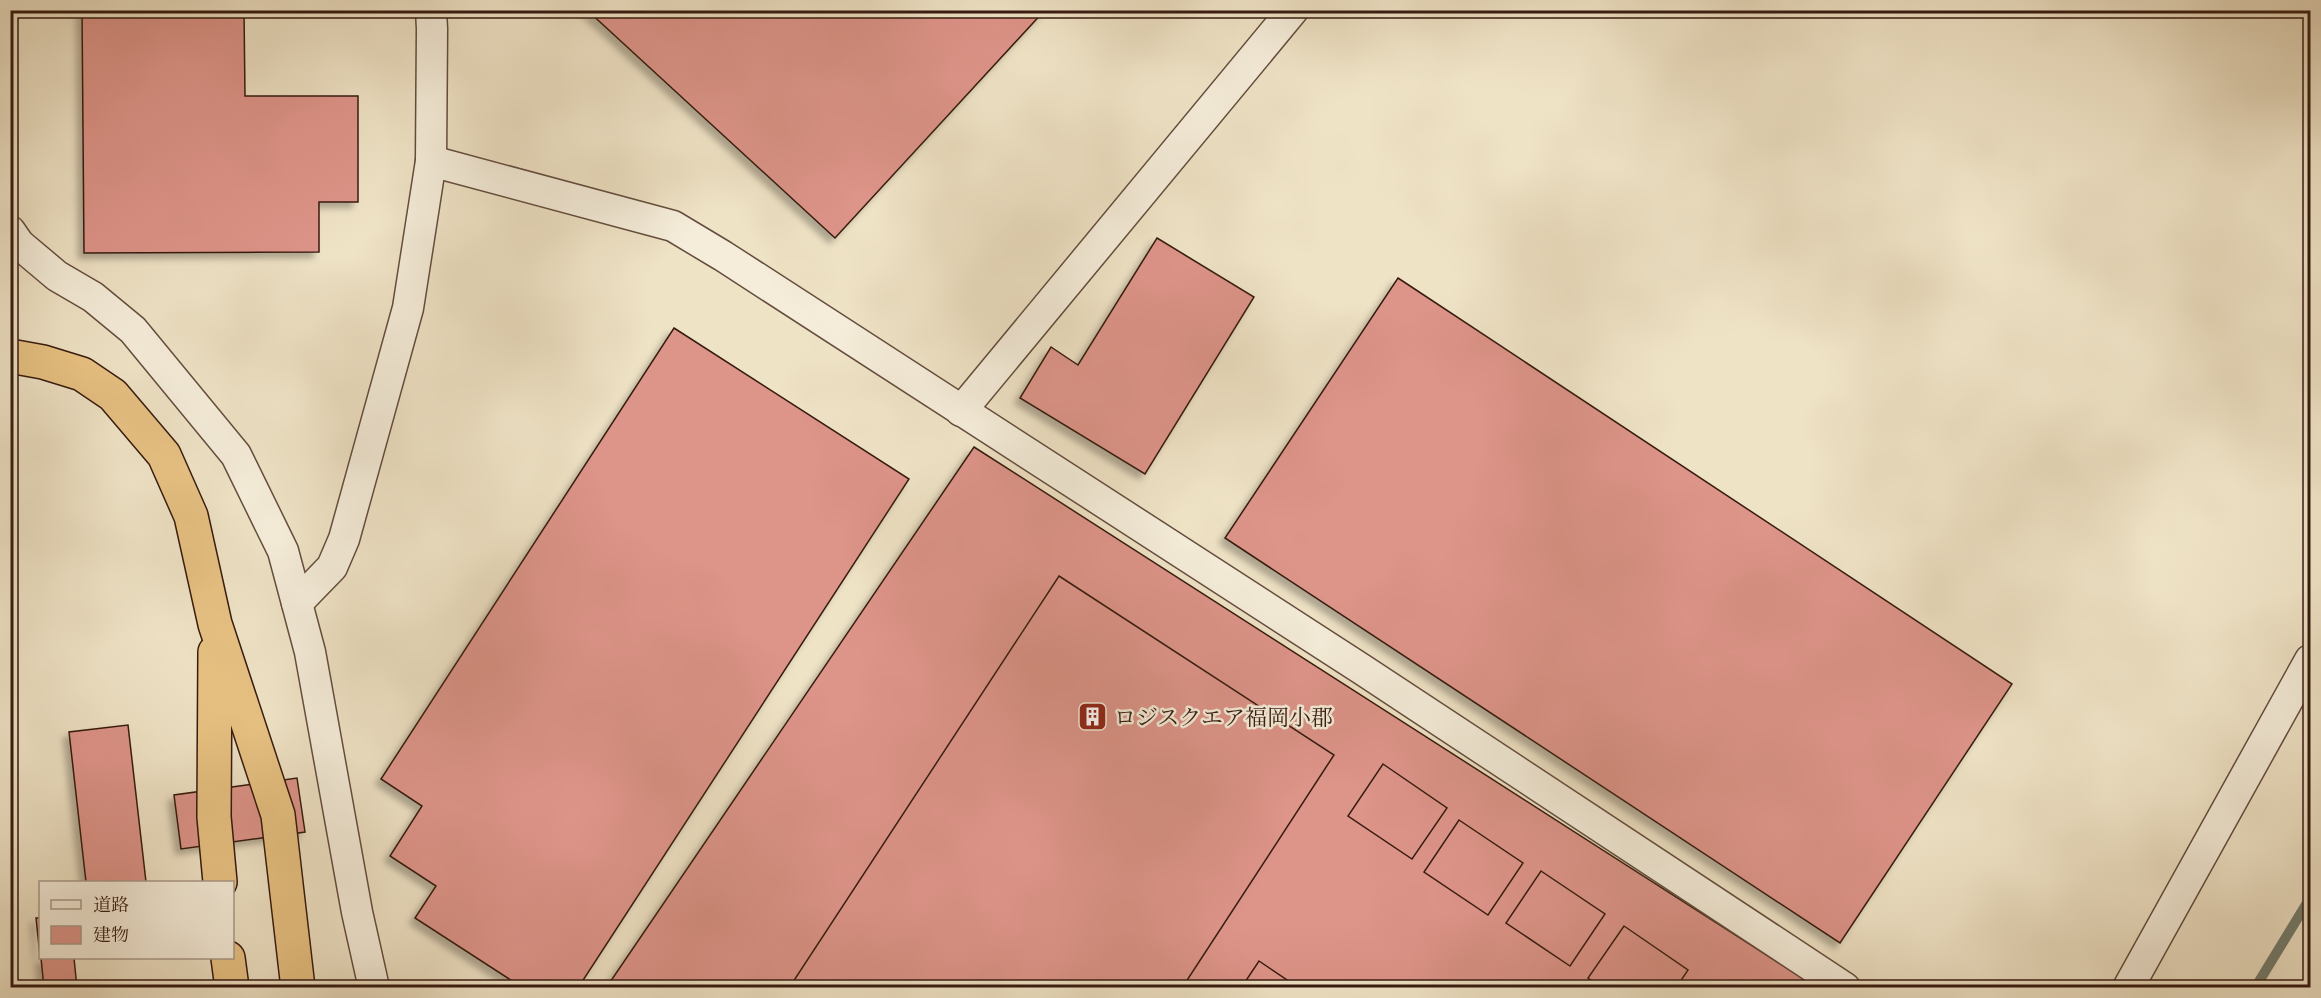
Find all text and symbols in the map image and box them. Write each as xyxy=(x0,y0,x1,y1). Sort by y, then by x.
building icon: ロジスクエア福岡小郡 xyxy=(1077,701,1109,733)
place label: ロジスクエア福岡小郡 xyxy=(1114,703,1333,732)
legend xyxy=(39,881,234,959)
text: 道路 xyxy=(93,893,129,916)
text: 建物 xyxy=(93,923,129,946)

